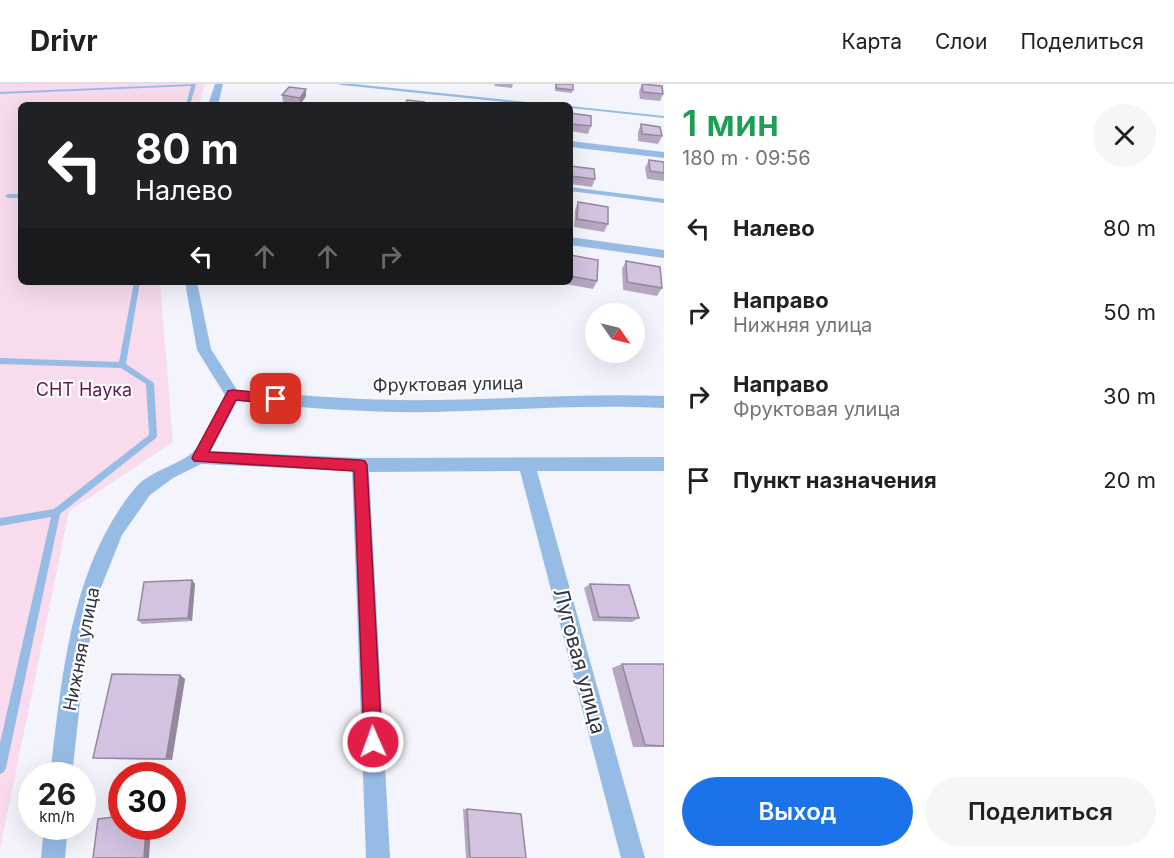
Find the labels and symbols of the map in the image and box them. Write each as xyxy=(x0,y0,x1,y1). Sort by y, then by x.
north arrow xyxy=(585,303,645,363)
street label: Фруктовая улица xyxy=(372,372,524,396)
pin xyxy=(250,373,301,424)
park label: СНТ Наука xyxy=(36,379,132,400)
street label: Нижняя улица xyxy=(59,585,103,713)
street label: Луговая улица xyxy=(549,585,611,737)
position arrow xyxy=(341,710,405,774)
speed limit sign: 30 xyxy=(108,762,186,840)

